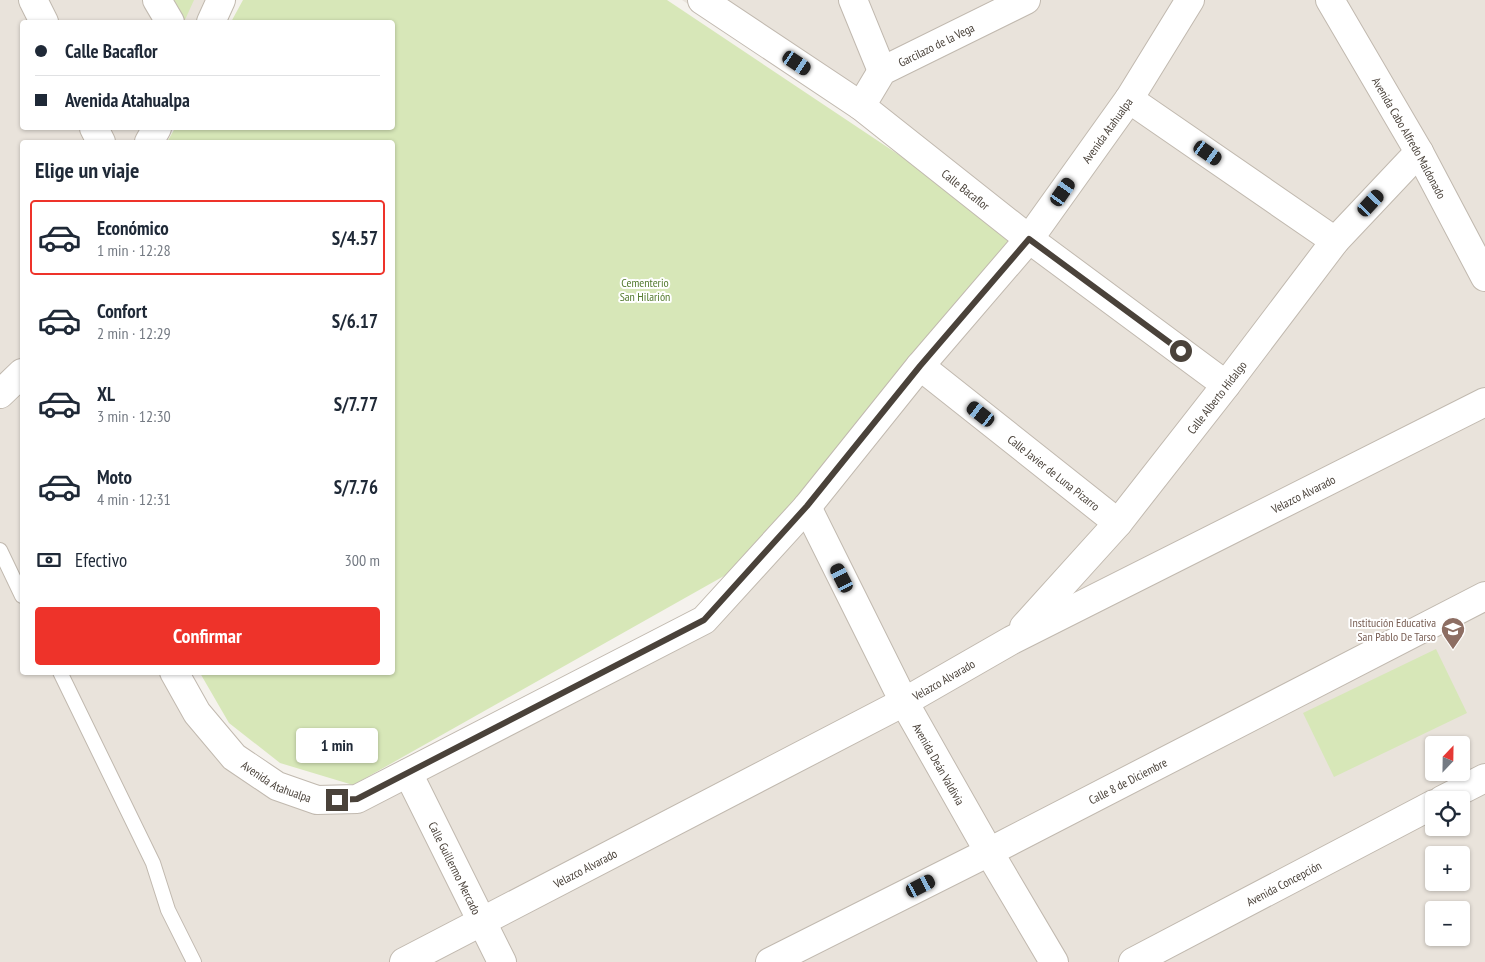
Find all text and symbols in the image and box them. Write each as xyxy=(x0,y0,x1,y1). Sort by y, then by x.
street label: Garcilazo de la Vega xyxy=(895,19,977,69)
text: Calle Bacaflor xyxy=(65,39,158,63)
car xyxy=(780,48,813,78)
street label: Avenida Cabo Alfredo Maldonado xyxy=(1369,74,1450,201)
text: Avenida Atahualpa xyxy=(65,88,190,112)
street label: Avenida Atahualpa xyxy=(1078,94,1135,166)
car xyxy=(1191,138,1224,168)
text: Elige un viaje xyxy=(35,156,139,184)
street label: Calle Bacaflor xyxy=(939,166,994,213)
car xyxy=(1048,175,1077,209)
car xyxy=(1355,187,1386,219)
icon: car xyxy=(37,215,82,260)
text: Económico xyxy=(97,216,169,240)
text: S/4.57 xyxy=(332,226,378,250)
text: 1 min · 12:28 xyxy=(97,240,171,260)
park label: Cementerio San Hilarión xyxy=(620,275,670,304)
icon: car xyxy=(37,298,82,343)
text: Confort xyxy=(97,299,147,323)
text: S/6.17 xyxy=(332,309,378,333)
text: 2 min · 12:29 xyxy=(97,323,171,343)
route start xyxy=(1170,340,1192,362)
street label: Calle Alberto Hidalgo xyxy=(1183,358,1249,437)
icon: car xyxy=(37,381,82,426)
text: XL xyxy=(97,382,115,406)
text: S/7.77 xyxy=(334,392,378,416)
car xyxy=(964,399,997,429)
text: 3 min · 12:30 xyxy=(97,406,171,426)
street label: Calle Javier de Luna Pizarro xyxy=(1005,431,1103,513)
icon: car xyxy=(37,464,82,509)
text: Moto xyxy=(97,465,132,489)
street label: Velazco Alvarado xyxy=(1268,471,1338,516)
text: S/7.76 xyxy=(334,475,378,499)
text: 4 min · 12:31 xyxy=(97,489,171,509)
icon: cash xyxy=(35,546,63,574)
text: Efectivo xyxy=(75,548,127,572)
text: 300 m xyxy=(345,550,380,570)
car xyxy=(828,561,855,595)
button: Confirmar xyxy=(35,607,380,665)
place label: Institución Educativa San Pablo De Tarso xyxy=(1350,615,1436,644)
school or university icon: Institución Educativa San Pablo De Tarso xyxy=(1440,616,1466,650)
street label: Velazco Alvarado xyxy=(909,656,977,704)
street label: Avenida Deán Valdivia xyxy=(910,720,968,808)
callout: 1 min xyxy=(296,728,378,762)
text: 1 min xyxy=(321,735,353,755)
north arrow xyxy=(1425,736,1470,781)
map controls xyxy=(1425,736,1470,946)
street label: Calle 8 de Diciembre xyxy=(1086,754,1169,807)
street label: Avenida Atahualpa xyxy=(239,757,314,805)
route end xyxy=(326,789,348,811)
button: locate xyxy=(1425,791,1470,836)
street label: Calle Guillermo Mercado xyxy=(426,819,485,917)
street label: Velazco Alvarado xyxy=(550,845,619,891)
button: + xyxy=(1425,846,1470,891)
street label: Avenida Concepción xyxy=(1243,857,1324,909)
car xyxy=(904,873,937,899)
button: − xyxy=(1425,901,1470,946)

